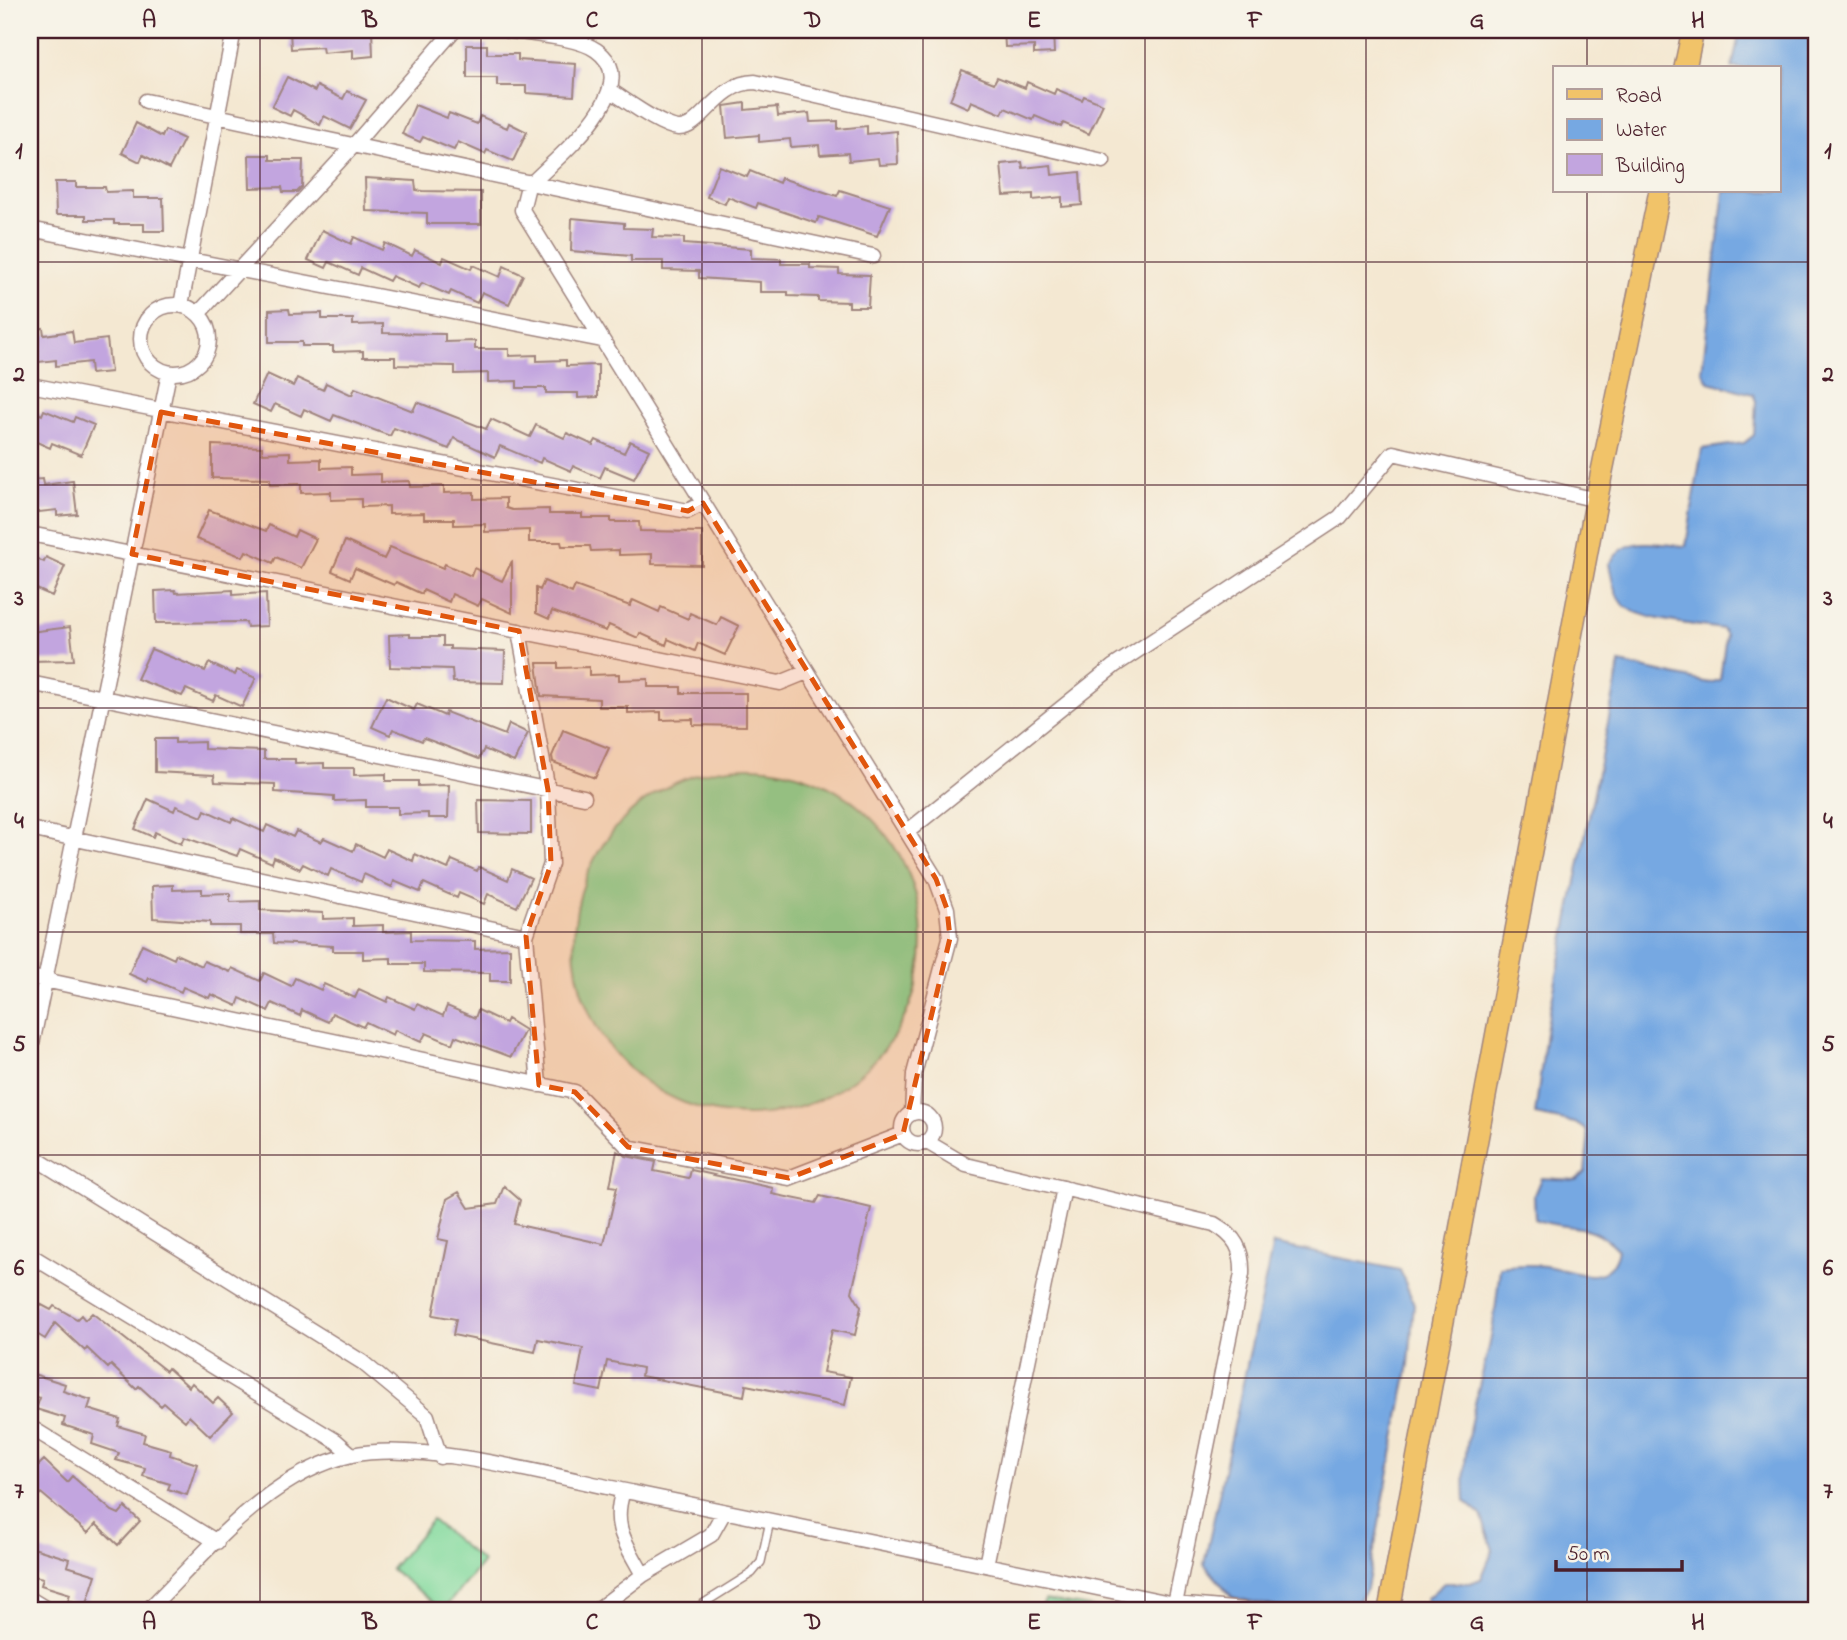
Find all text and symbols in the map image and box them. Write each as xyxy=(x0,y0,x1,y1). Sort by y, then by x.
text: A xyxy=(142,5,156,38)
text: B xyxy=(361,5,378,38)
text: C xyxy=(586,5,599,38)
text: D xyxy=(804,5,821,38)
text: E xyxy=(1027,5,1041,38)
text: F xyxy=(1247,5,1263,38)
text: G xyxy=(1470,5,1484,38)
text: H xyxy=(1691,5,1705,38)
legend xyxy=(1553,66,1780,192)
text: Road xyxy=(1616,82,1662,112)
text: Water xyxy=(1616,116,1667,146)
text: 1 xyxy=(15,136,23,169)
text: 1 xyxy=(1824,136,1832,169)
text: Building xyxy=(1615,152,1685,184)
text: 2 xyxy=(12,359,25,392)
text: 2 xyxy=(1821,359,1834,392)
text: 3 xyxy=(13,583,24,616)
text: 3 xyxy=(1822,583,1833,616)
text: 4 xyxy=(14,806,24,839)
text: 4 xyxy=(1823,806,1833,839)
text: 5 xyxy=(12,1029,26,1062)
text: 5 xyxy=(1821,1029,1835,1062)
text: 6 xyxy=(14,1253,25,1286)
text: 6 xyxy=(1823,1253,1834,1286)
text: 7 xyxy=(14,1476,24,1509)
text: 7 xyxy=(1823,1476,1833,1509)
scale bar xyxy=(1556,1528,1682,1572)
text: 50 m xyxy=(1567,1540,1610,1570)
text: A xyxy=(142,1607,156,1640)
text: B xyxy=(361,1607,378,1640)
text: C xyxy=(586,1607,599,1640)
text: D xyxy=(804,1607,821,1640)
text: E xyxy=(1027,1607,1041,1640)
text: F xyxy=(1247,1607,1263,1640)
text: G xyxy=(1470,1607,1484,1640)
text: H xyxy=(1691,1607,1705,1640)

